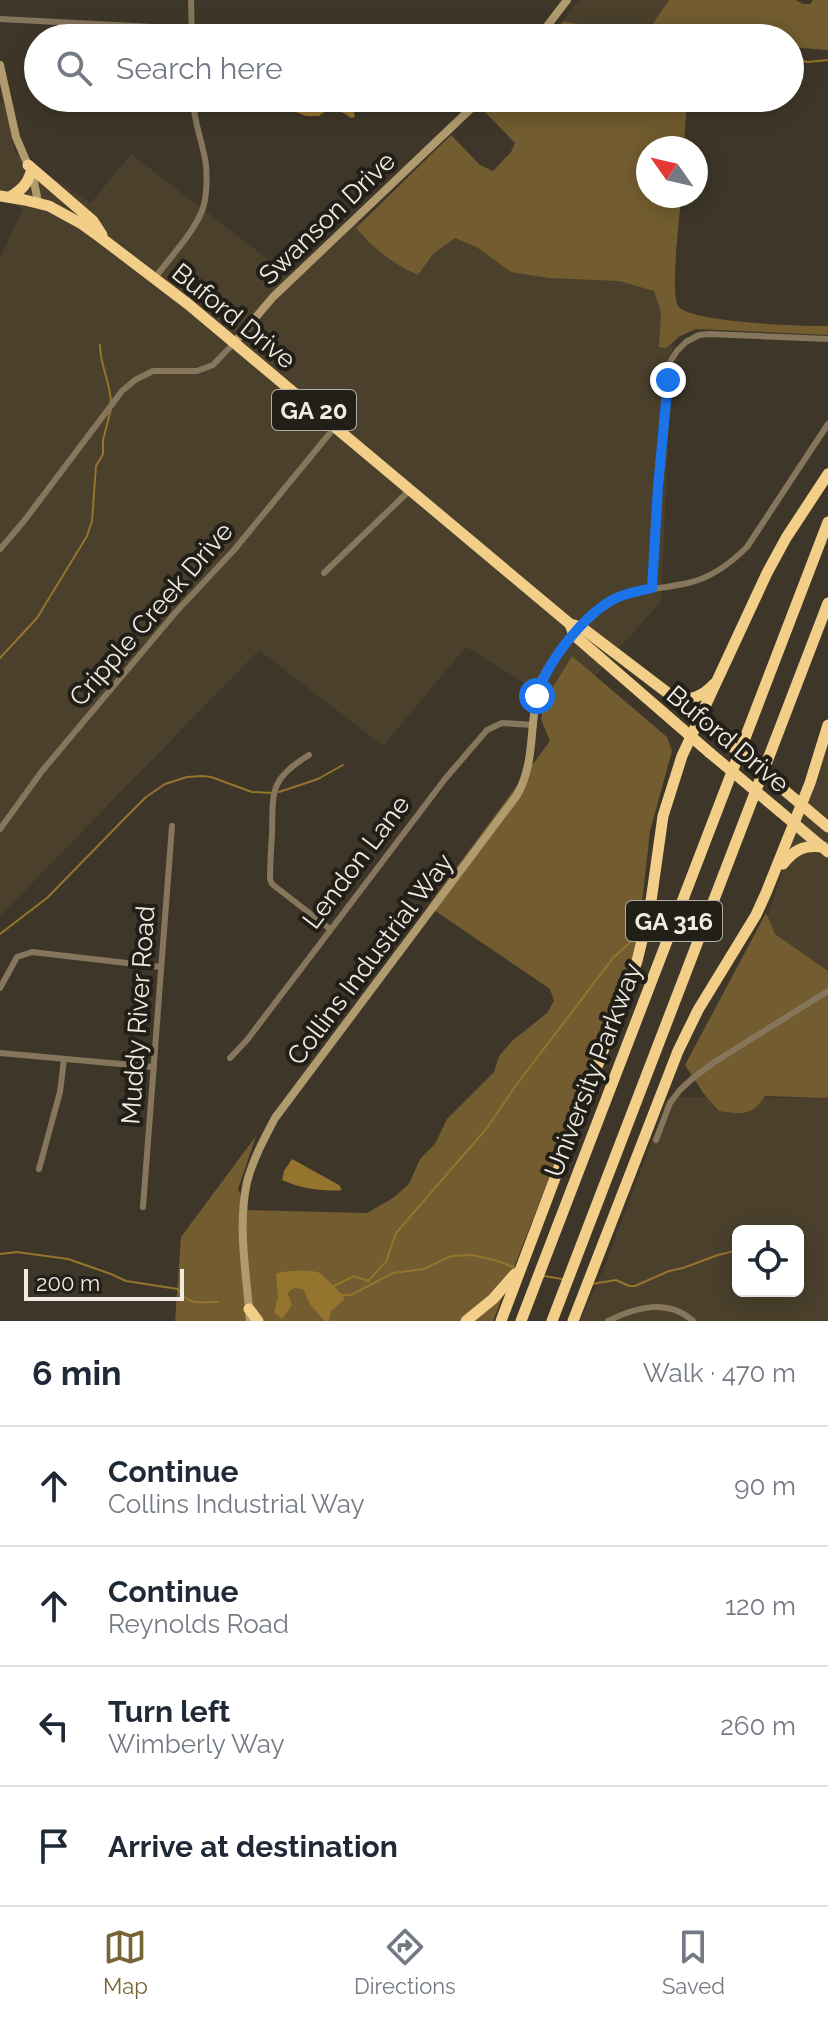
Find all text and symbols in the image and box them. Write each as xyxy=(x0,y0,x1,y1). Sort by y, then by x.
search box xyxy=(24,24,804,112)
icon: search xyxy=(52,46,96,90)
text: Search here xyxy=(116,51,283,86)
north arrow xyxy=(636,136,708,208)
street label: Swanson Drive xyxy=(253,146,401,290)
street label: Buford Drive xyxy=(166,257,302,375)
route end xyxy=(650,362,686,398)
road number: GA 20 xyxy=(272,390,356,430)
street label: Cripple Creek Drive xyxy=(63,516,239,712)
route start xyxy=(519,678,555,714)
street label: Buford Drive xyxy=(661,679,795,799)
street label: Lendon Lane xyxy=(296,790,416,934)
street label: Collins Industrial Way xyxy=(281,848,459,1070)
road number: GA 316 xyxy=(626,901,722,941)
street label: Muddy River Road xyxy=(115,905,161,1125)
street label: University Parkway xyxy=(538,959,648,1181)
map controls xyxy=(732,1225,804,1297)
button: locate xyxy=(732,1225,804,1297)
scale bar xyxy=(24,1265,184,1301)
text: 200 m xyxy=(36,1270,100,1296)
text: 6 min xyxy=(32,1353,122,1393)
text: Walk · 470 m xyxy=(643,1358,796,1388)
text: Continue xyxy=(108,1454,239,1489)
icon: ahead xyxy=(32,1464,76,1508)
text: 90 m xyxy=(734,1471,796,1501)
text: Collins Industrial Way xyxy=(108,1489,365,1519)
text: Continue xyxy=(108,1574,239,1609)
icon: ahead xyxy=(32,1584,76,1628)
text: 120 m xyxy=(725,1591,796,1621)
text: Reynolds Road xyxy=(108,1609,289,1639)
text: Turn left xyxy=(108,1694,230,1729)
icon: left xyxy=(32,1704,76,1748)
text: 260 m xyxy=(720,1711,796,1741)
text: Wimberly Way xyxy=(108,1729,285,1759)
icon: arrive xyxy=(32,1824,76,1868)
text: Arrive at destination xyxy=(108,1829,398,1864)
tab: Map xyxy=(103,1925,148,1999)
tab: Directions xyxy=(354,1925,456,1999)
tab: Saved xyxy=(662,1925,725,1999)

